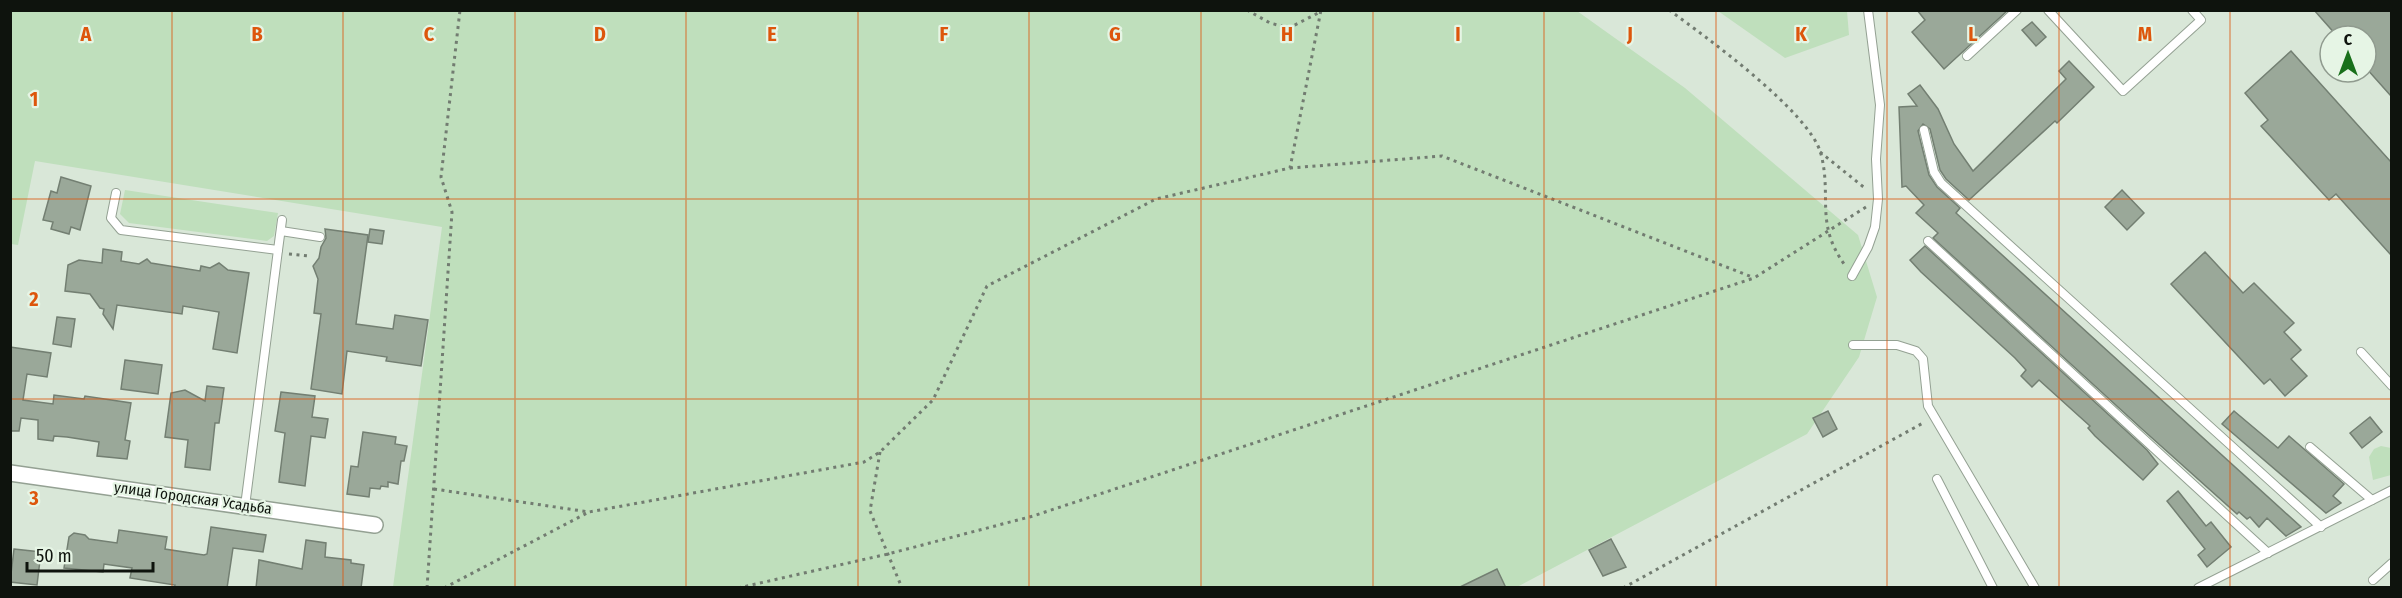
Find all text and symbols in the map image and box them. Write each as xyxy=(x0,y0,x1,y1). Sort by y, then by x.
text: A xyxy=(80,22,93,46)
text: B xyxy=(251,22,263,46)
text: C xyxy=(424,22,435,46)
text: D xyxy=(594,22,606,46)
text: E xyxy=(767,22,777,46)
text: F xyxy=(940,22,949,46)
text: G xyxy=(1109,22,1121,46)
text: H xyxy=(1281,22,1293,46)
text: I xyxy=(1455,22,1461,46)
text: J xyxy=(1626,22,1633,46)
text: K xyxy=(1795,22,1807,46)
text: L xyxy=(1968,22,1978,46)
text: M xyxy=(2138,22,2152,46)
north arrow xyxy=(2318,24,2378,84)
text: С xyxy=(2344,30,2353,49)
text: 1 xyxy=(30,87,38,111)
text: 2 xyxy=(28,287,39,311)
street label: улица Городская Усадьба xyxy=(113,478,273,518)
text: 3 xyxy=(28,486,39,510)
scale bar xyxy=(27,535,153,573)
text: 50 m xyxy=(36,545,72,567)

